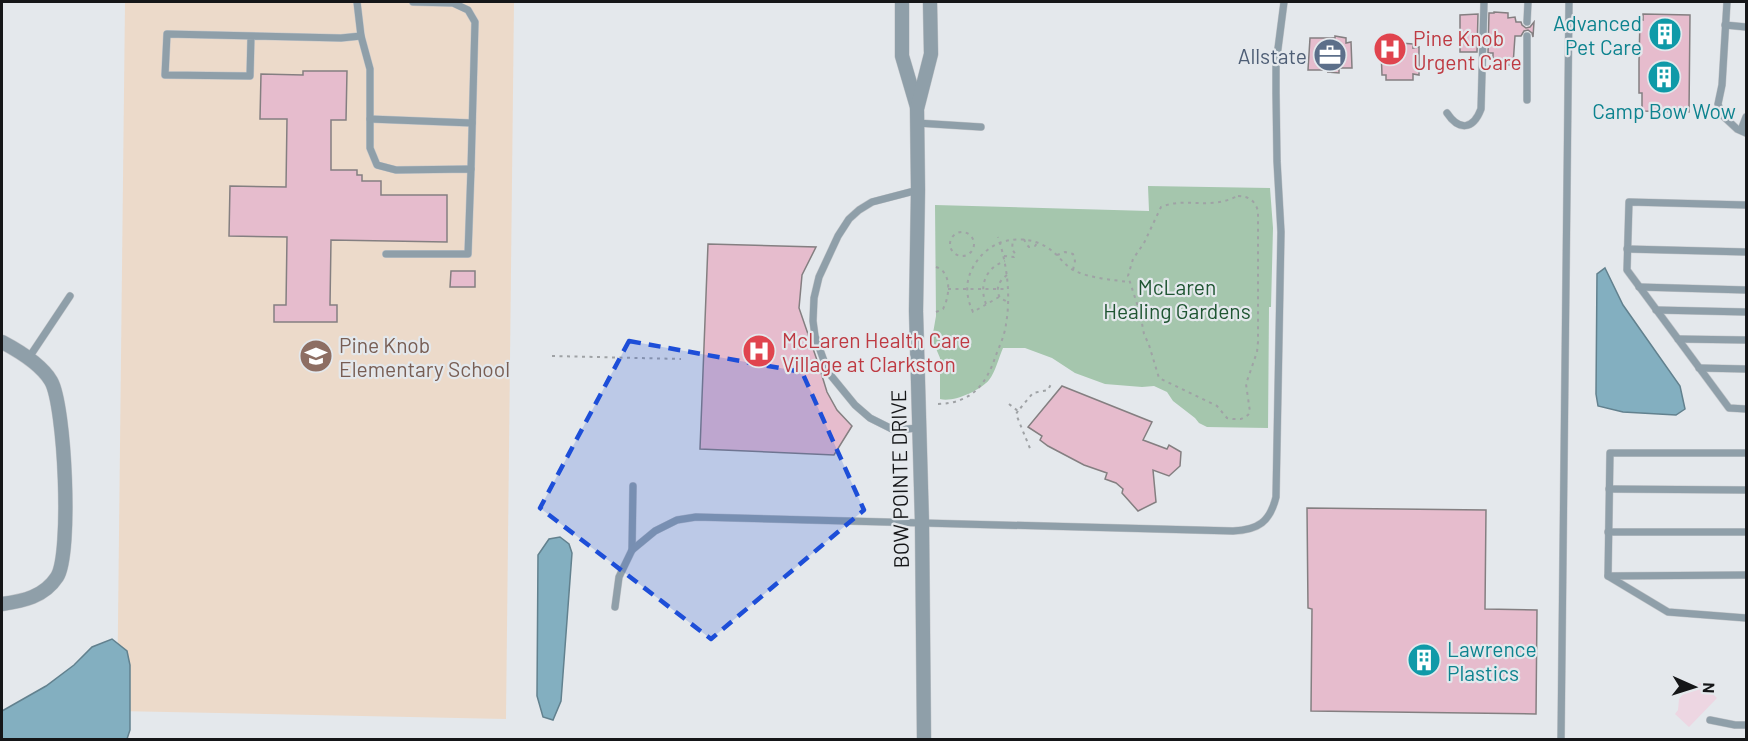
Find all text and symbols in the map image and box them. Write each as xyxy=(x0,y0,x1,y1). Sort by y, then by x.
place label: Advanced Pet Care xyxy=(1553,10,1642,59)
building icon: Advanced Pet Care xyxy=(1647,16,1683,52)
place label: Pine Knob Urgent Care xyxy=(1413,25,1522,74)
hospital icon: Pine Knob Urgent Care xyxy=(1372,31,1408,67)
office icon: Allstate xyxy=(1312,37,1348,73)
place label: Allstate xyxy=(1238,43,1307,68)
building icon: Camp Bow Wow xyxy=(1646,59,1682,95)
place label: Camp Bow Wow xyxy=(1592,98,1736,123)
park label: McLaren Healing Gardens xyxy=(1103,274,1251,323)
place label: McLaren Health Care Village at Clarkston xyxy=(782,327,970,376)
place label: Pine Knob Elementary School xyxy=(339,332,510,381)
hospital icon: McLaren Health Care Village at Clarkston xyxy=(741,333,777,369)
school or university icon: Pine Knob Elementary School xyxy=(298,338,334,374)
street label: BOW POINTE DRIVE xyxy=(885,389,913,569)
place label: Lawrence Plastics xyxy=(1447,636,1537,685)
building icon: Lawrence Plastics xyxy=(1406,642,1442,678)
north arrow xyxy=(1664,657,1724,717)
text: N xyxy=(1700,682,1719,694)

